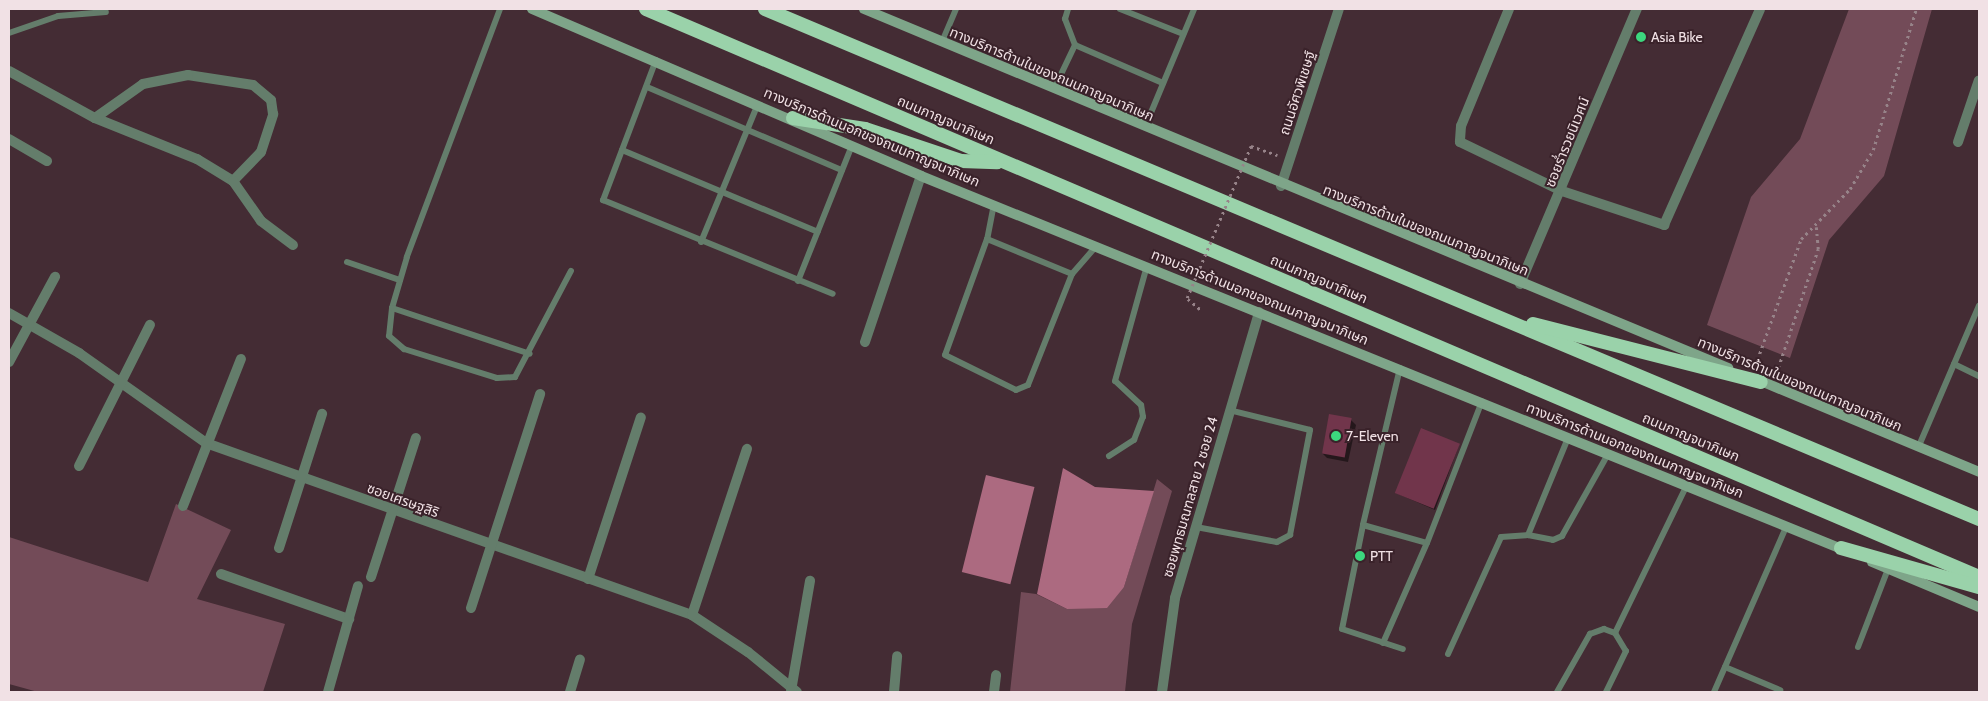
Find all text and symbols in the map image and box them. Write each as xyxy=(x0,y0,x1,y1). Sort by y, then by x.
street label: ทางบริการด้านในของถนนกาญจนาภิเษก xyxy=(947,23,1157,125)
place label: Asia Bike xyxy=(1651,29,1703,45)
marker: Asia Bike xyxy=(1635,31,1647,43)
street label: ถนนอัศวพิเชษฐ์ xyxy=(1276,49,1318,137)
street label: ทางบริการด้านนอกของถนนกาญจนาภิเษก xyxy=(762,84,982,190)
street label: ถนนกาญจนาภิเษก xyxy=(895,92,997,148)
street label: ซอยร่ำรวยนิเวศน์ xyxy=(1541,95,1593,189)
street label: ทางบริการด้านในของถนนกาญจนาภิเษก xyxy=(1321,181,1531,279)
street label: ทางบริการด้านนอกของถนนกาญจนาภิเษก xyxy=(1149,246,1371,348)
street label: ถนนกาญจนาภิเษก xyxy=(1268,251,1370,307)
street label: ทางบริการด้านในของถนนกาญจนาภิเษก xyxy=(1695,333,1905,435)
street label: ทางบริการด้านนอกของถนนกาญจนาภิเษก xyxy=(1524,399,1746,501)
street label: ถนนกาญจนาภิเษก xyxy=(1640,409,1742,465)
street label: ซอยพุทธมณฑลสาย 2 ซอย 24 xyxy=(1159,415,1221,579)
place label: 7-Eleven xyxy=(1346,428,1399,444)
marker: 7-Eleven xyxy=(1330,430,1342,442)
street label: ซอยเศรษฐสิริ xyxy=(365,479,441,521)
place label: PTT xyxy=(1370,548,1393,564)
marker: PTT xyxy=(1354,550,1366,562)

